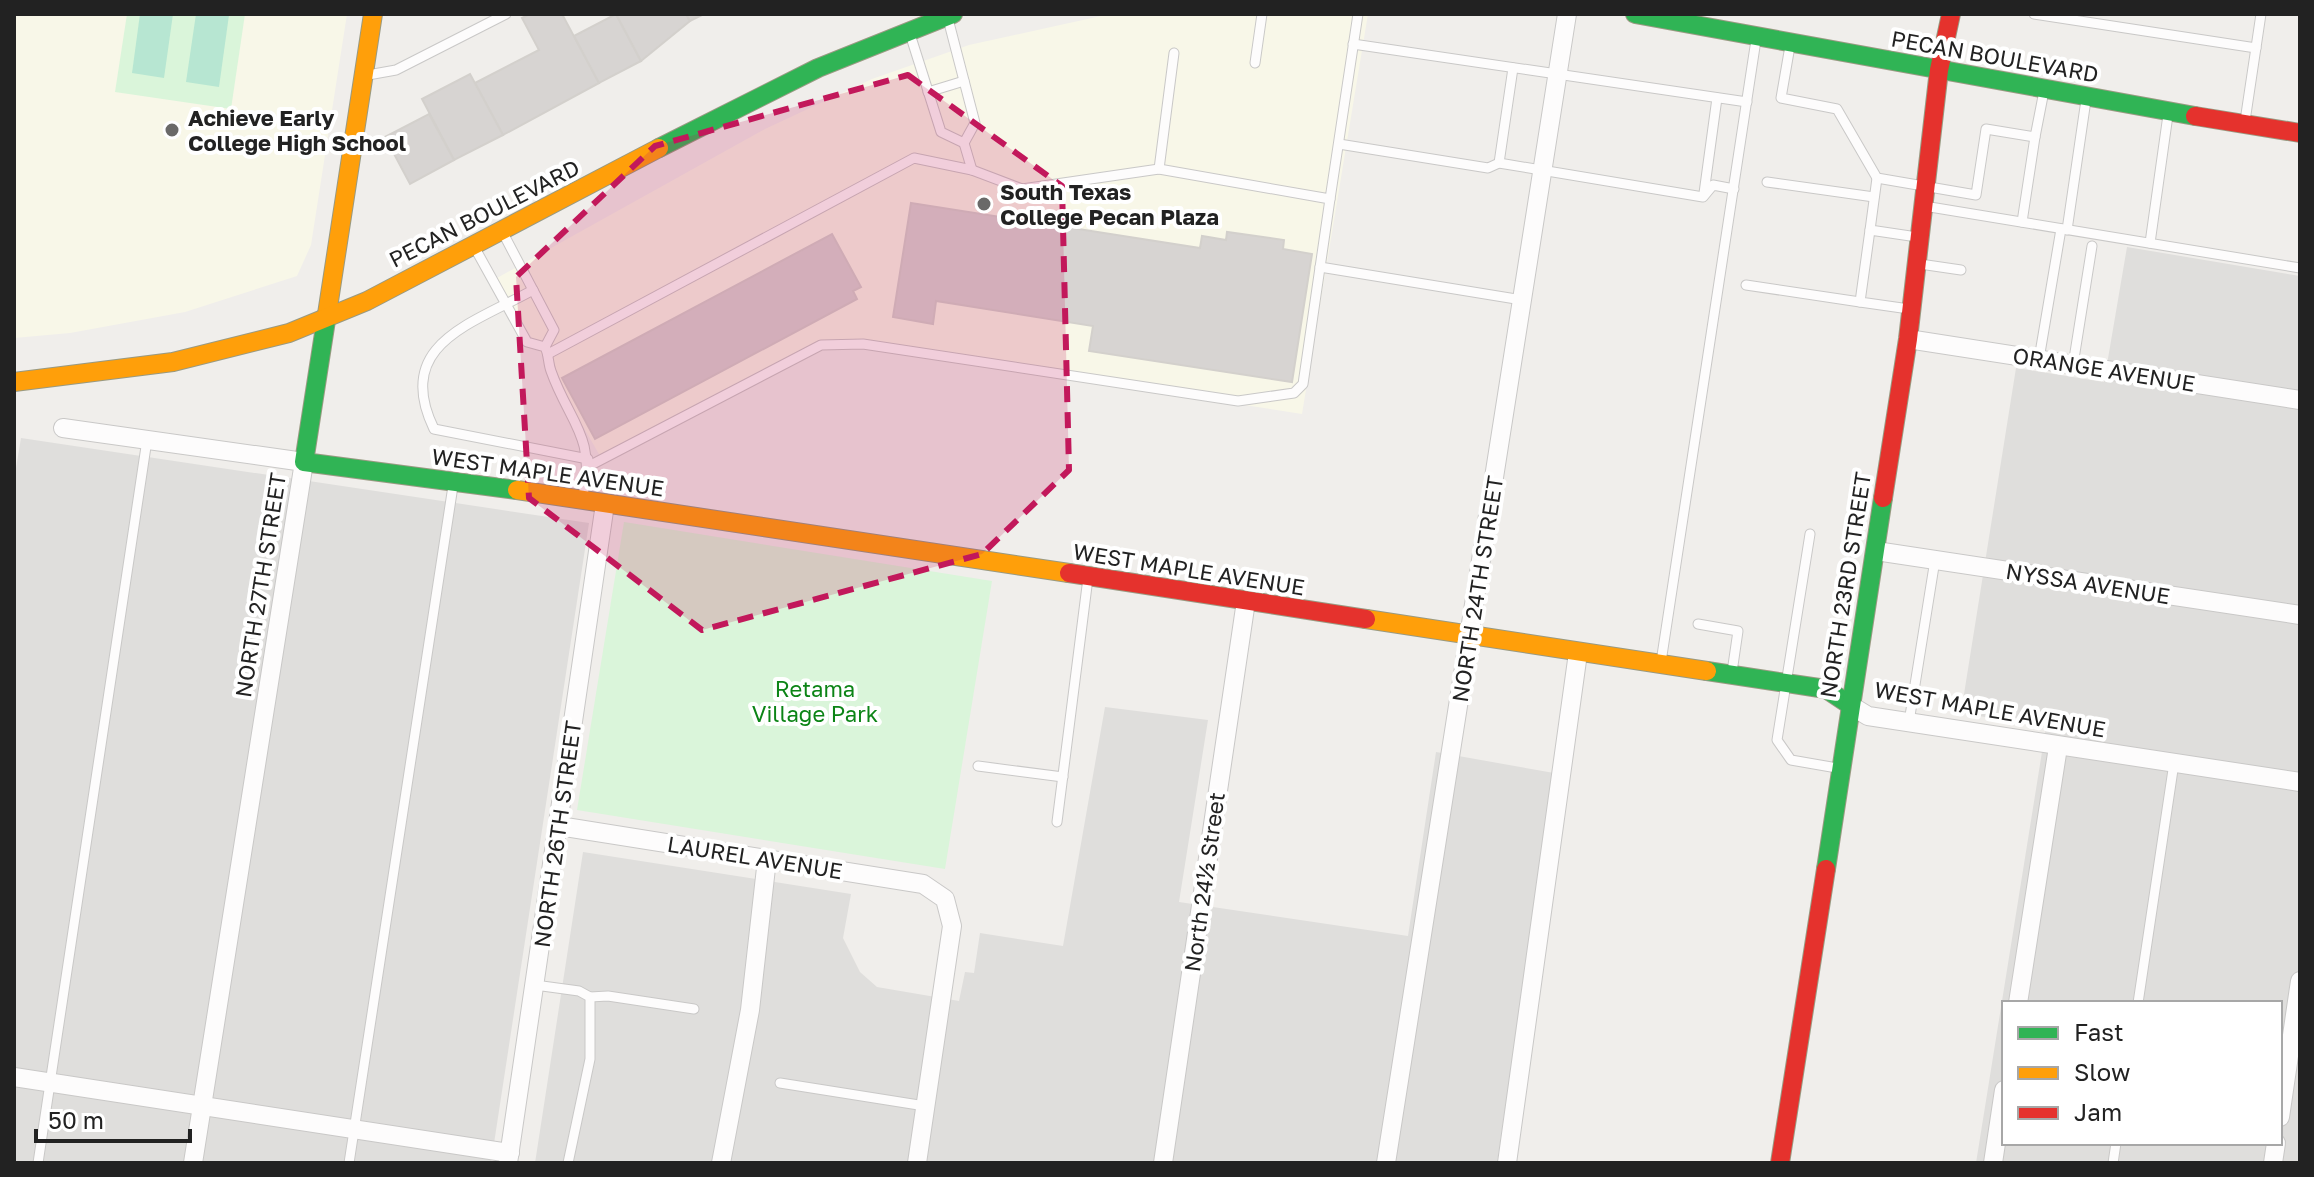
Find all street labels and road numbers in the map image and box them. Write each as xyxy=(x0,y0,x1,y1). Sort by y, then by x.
street label: PECAN BOULEVARD xyxy=(1889,24,2101,88)
street label: PECAN BOULEVARD xyxy=(384,153,584,273)
street label: ORANGE AVENUE xyxy=(2011,341,2197,397)
street label: WEST MAPLE AVENUE xyxy=(430,442,666,502)
street label: NORTH 27TH STREET xyxy=(229,470,291,699)
street label: NORTH 23RD STREET xyxy=(1814,470,1876,700)
street label: NORTH 24TH STREET xyxy=(1446,474,1508,704)
street label: WEST MAPLE AVENUE xyxy=(1071,537,1307,601)
street label: NYSSA AVENUE xyxy=(2004,557,2172,609)
street label: WEST MAPLE AVENUE xyxy=(1872,675,2108,743)
street label: NORTH 26TH STREET xyxy=(528,719,586,949)
street label: North 24½ Street xyxy=(1178,791,1230,973)
street label: LAUREL AVENUE xyxy=(666,830,844,884)

